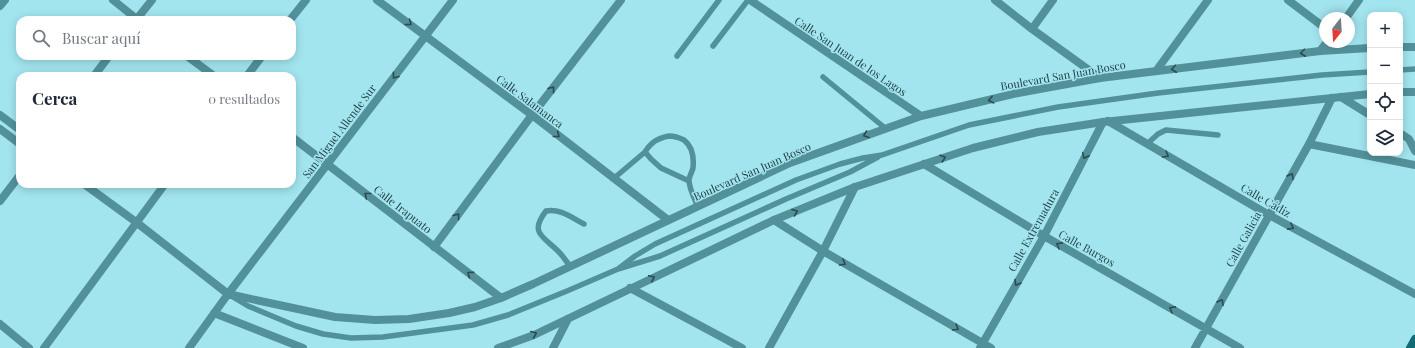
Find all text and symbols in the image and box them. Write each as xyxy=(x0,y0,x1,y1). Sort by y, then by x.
north arrow xyxy=(1319,12,1355,48)
map controls xyxy=(1367,12,1403,156)
button: + xyxy=(1367,12,1403,48)
street label: Calle San Juan de los Lagos xyxy=(792,13,910,99)
search box xyxy=(16,16,296,60)
one-way arrow xyxy=(405,18,412,26)
icon: search xyxy=(30,27,52,49)
text: Buscar aquí xyxy=(62,28,141,48)
one-way arrow xyxy=(1300,48,1306,57)
button: − xyxy=(1367,48,1403,84)
street label: Boulevard San Juan Bosco xyxy=(999,57,1127,93)
one-way arrow xyxy=(1171,64,1177,73)
one-way arrow xyxy=(393,71,400,78)
street label: Calle Salamanca xyxy=(493,71,567,131)
street label: San Miguel Allende Sur xyxy=(299,81,379,181)
button: locate xyxy=(1367,84,1403,120)
text: Cerca xyxy=(32,87,77,109)
one-way arrow xyxy=(547,87,554,94)
text: 0 resultados xyxy=(208,90,280,107)
one-way arrow xyxy=(988,95,994,103)
button: layers xyxy=(1367,120,1403,156)
one-way arrow xyxy=(553,130,560,137)
one-way arrow xyxy=(863,131,870,139)
street label: Boulevard San Juan Bosco xyxy=(691,138,813,204)
one-way arrow xyxy=(1162,150,1169,157)
one-way arrow xyxy=(1082,152,1090,160)
one-way arrow xyxy=(940,154,947,163)
one-way arrow xyxy=(1286,173,1293,180)
street label: Calle Cádiz xyxy=(1238,180,1294,220)
street label: Calle Irapuato xyxy=(371,182,435,236)
street label: Calle Extremadura xyxy=(1004,185,1062,274)
one-way arrow xyxy=(364,193,371,200)
one-way arrow xyxy=(791,208,798,216)
street label: Calle Galicia xyxy=(1222,208,1265,269)
one-way arrow xyxy=(453,213,460,220)
one-way arrow xyxy=(1286,222,1294,229)
street label: Calle Burgos xyxy=(1056,226,1118,270)
one-way arrow xyxy=(1056,242,1063,249)
one-way arrow xyxy=(839,258,846,265)
one-way arrow xyxy=(468,272,475,279)
one-way arrow xyxy=(647,275,655,283)
one-way arrow xyxy=(1014,279,1022,286)
one-way arrow xyxy=(1216,299,1223,306)
one-way arrow xyxy=(1169,306,1176,313)
one-way arrow xyxy=(952,323,959,330)
one-way arrow xyxy=(531,331,538,339)

